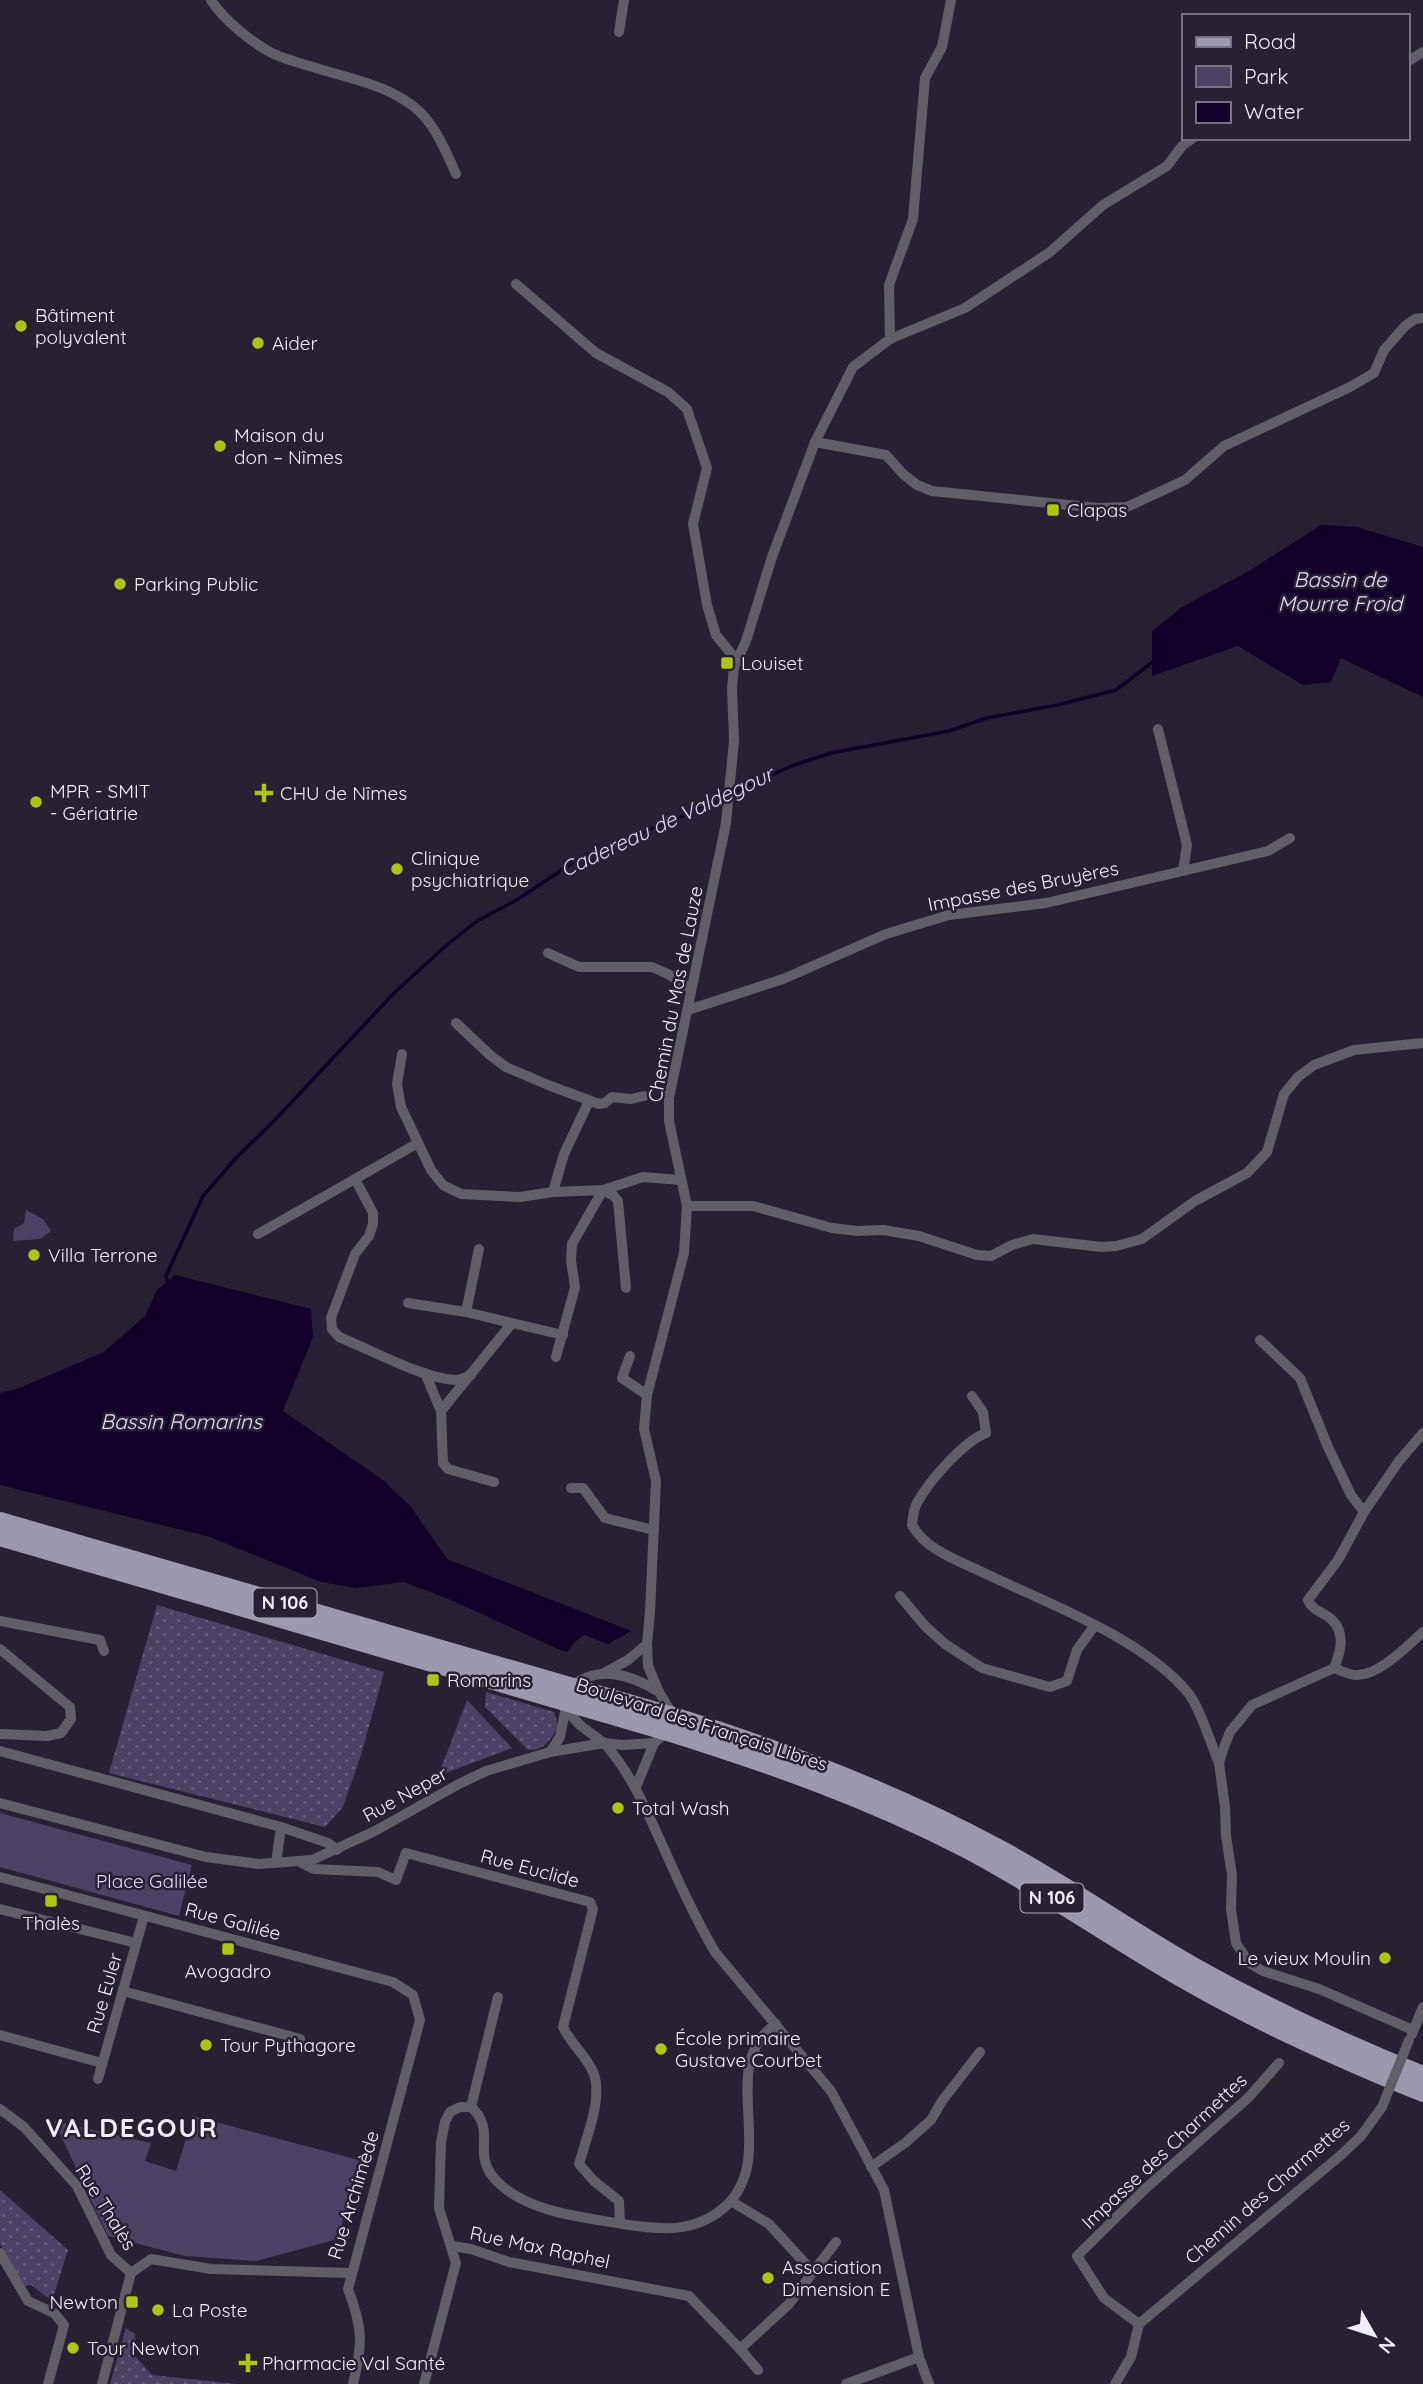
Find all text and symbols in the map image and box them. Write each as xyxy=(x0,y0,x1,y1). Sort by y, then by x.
legend xyxy=(1182,14,1409,140)
text: Road xyxy=(1244,28,1296,54)
text: Park xyxy=(1244,63,1288,89)
text: Water xyxy=(1244,98,1304,124)
place label: Bâtiment polyvalent xyxy=(35,303,127,349)
marker: Bâtiment polyvalent xyxy=(13,318,29,334)
place label: Aider xyxy=(272,331,319,355)
marker: Aider xyxy=(250,335,266,351)
place label: Maison du don – Nîmes xyxy=(234,423,343,469)
marker: Maison du don – Nîmes xyxy=(212,438,228,454)
place label: Clapas xyxy=(1067,498,1127,522)
marker: Clapas xyxy=(1045,502,1061,518)
water label: Bassin de Mourre Froid xyxy=(1278,566,1405,616)
place label: Parking Public xyxy=(134,572,258,596)
marker: Parking Public xyxy=(112,576,128,592)
place label: Louiset xyxy=(741,651,804,675)
marker: Louiset xyxy=(719,655,735,671)
water label: Cadereau de Valdegour xyxy=(556,759,780,882)
place label: MPR - SMIT - Gériatrie xyxy=(50,779,150,825)
place label: CHU de Nîmes xyxy=(280,781,407,805)
marker: CHU de Nîmes xyxy=(254,783,274,803)
marker: MPR - SMIT - Gériatrie xyxy=(28,794,44,810)
place label: Clinique psychiatrique xyxy=(411,846,529,892)
street label: Impasse des Bruyères xyxy=(926,856,1120,916)
marker: Clinique psychiatrique xyxy=(389,861,405,877)
street label: Chemin du Mas de Lauze xyxy=(642,884,708,1104)
place label: Villa Terrone xyxy=(48,1243,157,1267)
marker: Villa Terrone xyxy=(26,1247,42,1263)
water label: Bassin Romarins xyxy=(100,1408,263,1434)
road number: N 106 xyxy=(254,1588,316,1618)
place label: Romarins xyxy=(447,1668,531,1692)
marker: Romarins xyxy=(425,1672,441,1688)
street label: Boulevard des Français Libres xyxy=(573,1672,831,1776)
street label: Rue Neper xyxy=(358,1761,452,1827)
place label: Total Wash xyxy=(632,1796,730,1820)
marker: Total Wash xyxy=(610,1800,626,1816)
street label: Rue Euclide xyxy=(478,1843,582,1893)
park label: Place Galilée xyxy=(96,1869,208,1893)
road number: N 106 xyxy=(1020,1884,1084,1912)
marker: Thalès xyxy=(43,1893,59,1909)
street label: Rue Galilée xyxy=(182,1897,284,1945)
place label: Thalès xyxy=(22,1911,80,1935)
marker: Avogadro xyxy=(220,1941,236,1957)
place label: Le vieux Moulin xyxy=(1238,1946,1371,1970)
street label: Rue Euler xyxy=(81,1949,127,2036)
marker: Le vieux Moulin xyxy=(1377,1950,1393,1966)
place label: Avogadro xyxy=(185,1959,271,1983)
place label: École primaire Gustave Courbet xyxy=(675,2026,822,2072)
place label: Tour Pythagore xyxy=(220,2033,356,2057)
marker: Tour Pythagore xyxy=(198,2037,214,2053)
marker: École primaire Gustave Courbet xyxy=(653,2041,669,2057)
street label: Impasse des Charmettes xyxy=(1076,2068,1252,2234)
district label: VALDEGOUR xyxy=(45,2111,219,2144)
street label: Chemin des Charmettes xyxy=(1180,2113,1354,2269)
street label: Rue Archimède xyxy=(322,2128,384,2262)
street label: Rue Thalès xyxy=(70,2160,142,2255)
street label: Rue Max Raphel xyxy=(468,2220,612,2274)
place label: Association Dimension E xyxy=(782,2255,890,2301)
marker: Association Dimension E xyxy=(760,2270,776,2286)
place label: Newton xyxy=(49,2290,118,2314)
marker: Newton xyxy=(124,2294,140,2310)
place label: La Poste xyxy=(172,2298,247,2322)
north arrow xyxy=(1339,2300,1409,2370)
marker: La Poste xyxy=(150,2302,166,2318)
text: N xyxy=(1373,2333,1401,2359)
place label: Tour Newton xyxy=(87,2336,200,2360)
marker: Tour Newton xyxy=(65,2340,81,2356)
place label: Pharmacie Val Santé xyxy=(262,2351,445,2375)
marker: Pharmacie Val Santé xyxy=(240,2355,256,2371)

